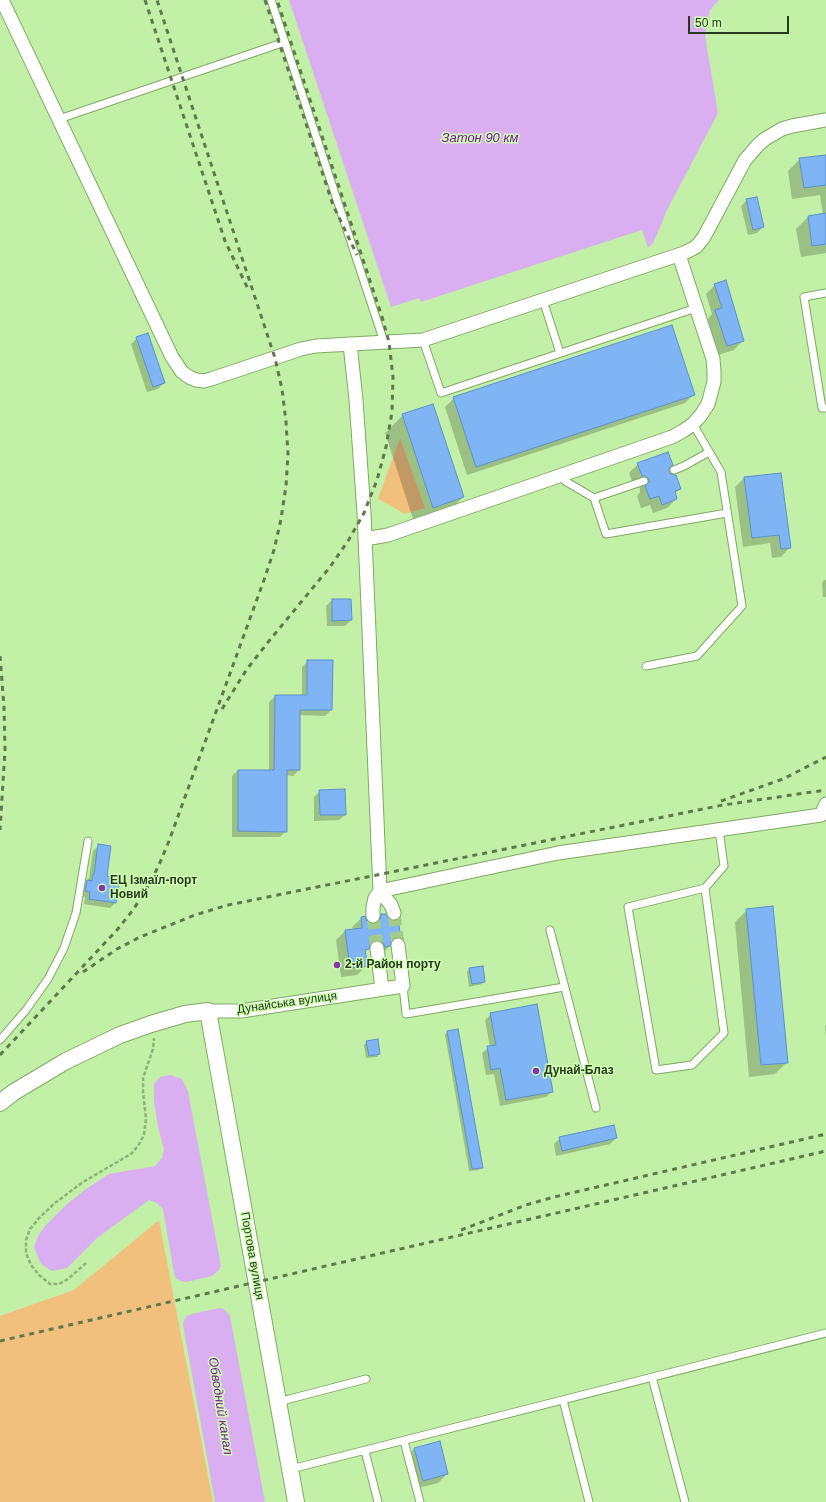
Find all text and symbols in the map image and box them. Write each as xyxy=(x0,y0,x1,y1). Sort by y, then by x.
scale bar xyxy=(690,8,791,34)
text: 50 m xyxy=(695,16,722,30)
water label: Затон 90 км xyxy=(441,130,519,146)
place label: ЕЦ Ізмаїл-порт Новий xyxy=(110,874,197,902)
marker: ЕЦ Ізмаїл-порт Новий xyxy=(97,883,107,893)
place label: 2-й Район порту xyxy=(345,958,441,972)
marker: 2-й Район порту xyxy=(332,960,342,970)
street label: Дунайська вулиця xyxy=(236,989,338,1017)
place label: Дунай-Блаз xyxy=(544,1064,614,1078)
marker: Дунай-Блаз xyxy=(531,1066,541,1076)
street label: Портова вулиця xyxy=(237,1211,267,1301)
water label: Обводний канал xyxy=(205,1356,235,1456)

